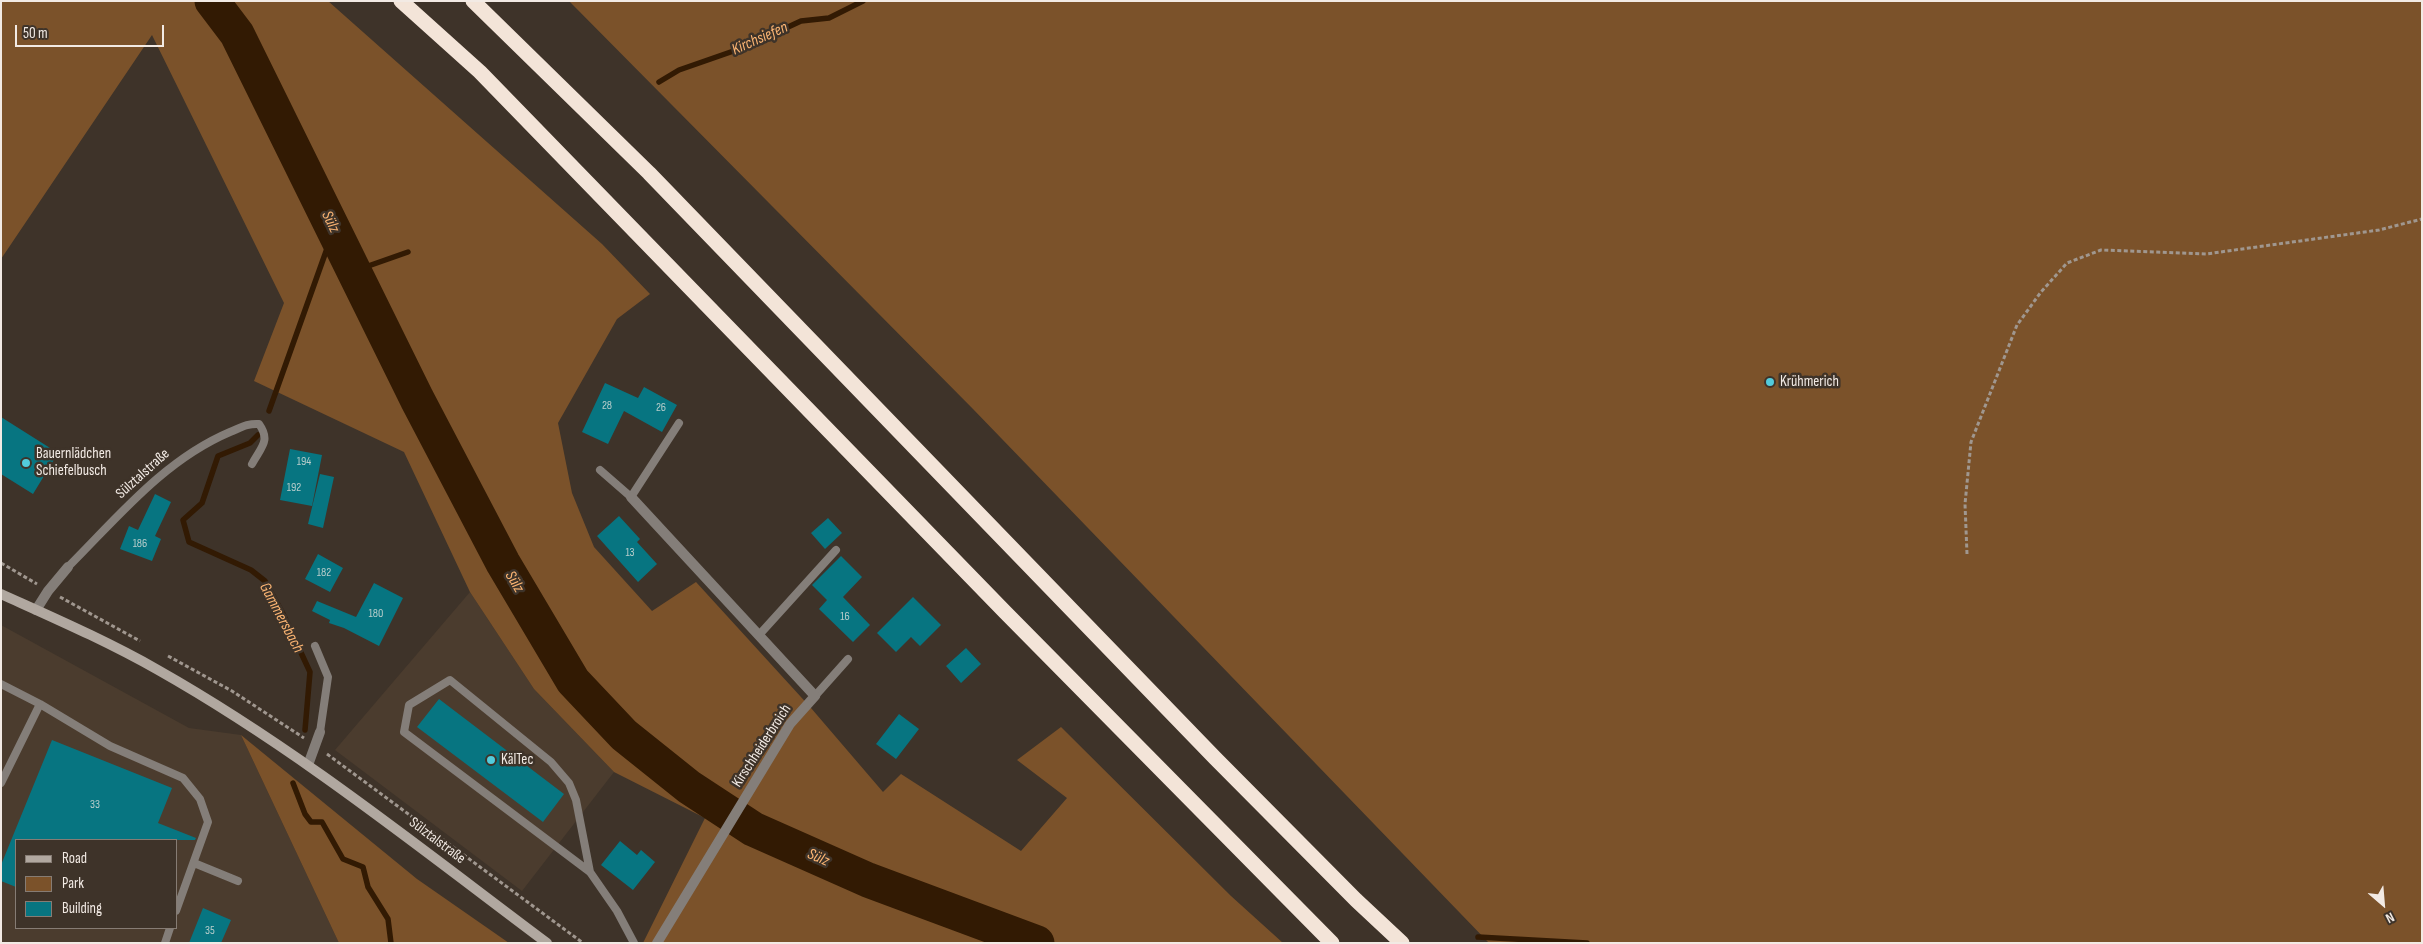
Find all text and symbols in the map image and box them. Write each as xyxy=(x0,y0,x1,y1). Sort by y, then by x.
scale bar xyxy=(18,15,166,47)
water label: Kirchsiefen xyxy=(729,18,791,60)
text: 50 m xyxy=(23,24,48,43)
water label: Sülz xyxy=(317,208,343,236)
place label: Krühmerich xyxy=(1780,373,1839,391)
marker: Krühmerich xyxy=(1764,376,1776,388)
house number: 28 xyxy=(602,399,612,413)
house number: 26 xyxy=(656,401,666,415)
place label: Bauernlädchen Schiefelbusch xyxy=(36,445,111,480)
street label: Sülztalstraße xyxy=(112,445,174,503)
house number: 194 xyxy=(297,455,311,469)
marker: Bauernlädchen Schiefelbusch xyxy=(20,457,32,469)
house number: 192 xyxy=(287,481,301,495)
house number: 186 xyxy=(133,537,147,551)
house number: 13 xyxy=(625,546,635,560)
house number: 182 xyxy=(317,566,331,580)
water label: Sülz xyxy=(500,568,528,596)
water label: Gammersbach xyxy=(255,580,307,656)
house number: 180 xyxy=(369,607,383,621)
house number: 16 xyxy=(840,610,850,624)
street label: Kirschheiderbroich xyxy=(729,701,795,791)
place label: KälTec xyxy=(501,751,533,769)
marker: KälTec xyxy=(485,754,497,766)
house number: 33 xyxy=(90,798,100,812)
street label: Sülztalstraße xyxy=(405,814,469,868)
legend xyxy=(15,839,178,929)
water label: Sülz xyxy=(804,845,832,871)
text: Road xyxy=(62,849,87,868)
text: Park xyxy=(62,874,84,893)
north arrow xyxy=(2358,879,2408,929)
text: Building xyxy=(62,899,102,918)
text: N xyxy=(2383,909,2397,927)
house number: 35 xyxy=(205,924,215,938)

